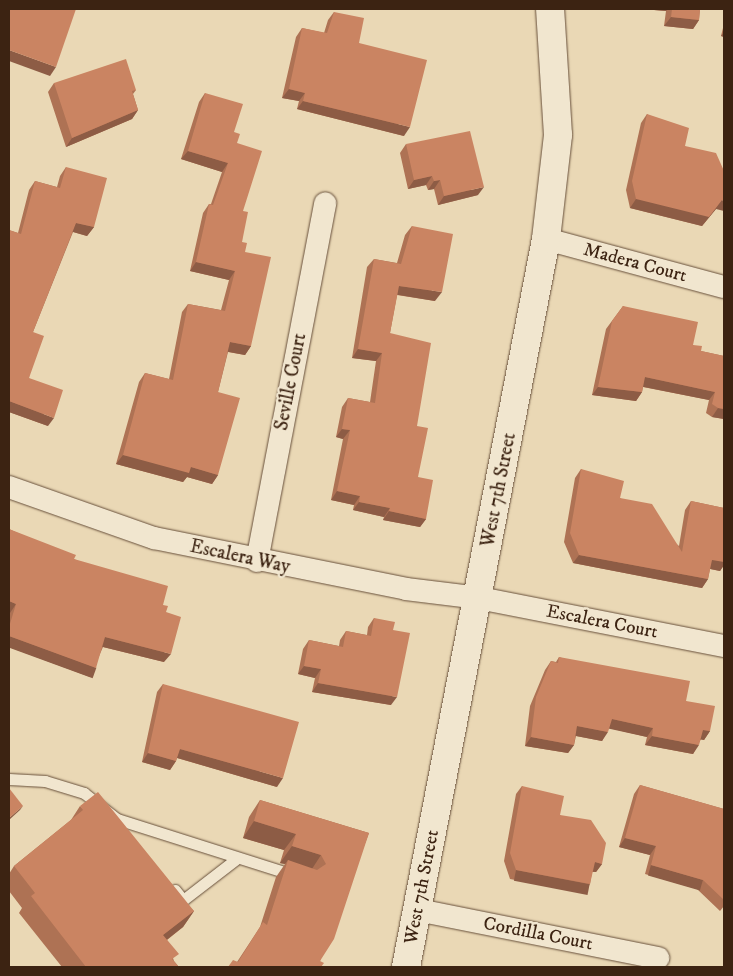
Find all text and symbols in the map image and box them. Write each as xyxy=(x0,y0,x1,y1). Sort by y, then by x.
street label: Madera Court xyxy=(581,238,689,288)
street label: Seville Court xyxy=(270,331,312,433)
street label: West 7th Street xyxy=(477,431,521,549)
street label: Escalera Way xyxy=(188,535,292,579)
street label: Escalera Court xyxy=(544,600,660,644)
street label: West 7th Street xyxy=(400,828,444,946)
street label: Cordilla Court xyxy=(481,912,595,956)

